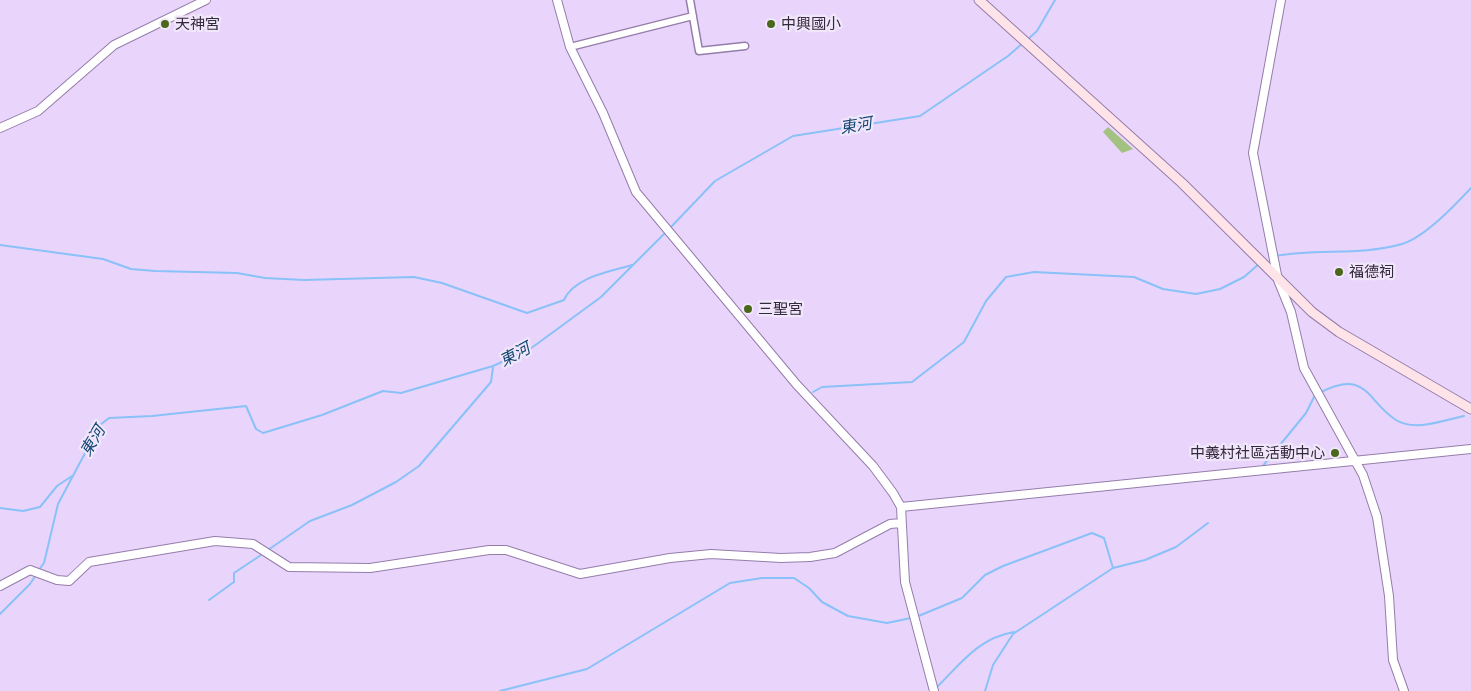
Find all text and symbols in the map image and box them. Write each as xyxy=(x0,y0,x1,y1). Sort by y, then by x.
place label: 天神宮 xyxy=(175,15,220,33)
place label: 中興國小 xyxy=(781,15,841,33)
marker: 天神宮 xyxy=(159,18,171,30)
marker: 中興國小 xyxy=(765,18,777,30)
water label: 東河 xyxy=(839,114,873,138)
place label: 福德祠 xyxy=(1349,263,1394,281)
marker: 福德祠 xyxy=(1333,266,1345,278)
place label: 三聖宮 xyxy=(758,300,803,318)
marker: 三聖宮 xyxy=(742,303,754,315)
water label: 東河 xyxy=(496,339,534,371)
water label: 東河 xyxy=(77,422,109,460)
place label: 中義村社區活動中心 xyxy=(1190,444,1325,462)
marker: 中義村社區活動中心 xyxy=(1329,447,1341,459)

